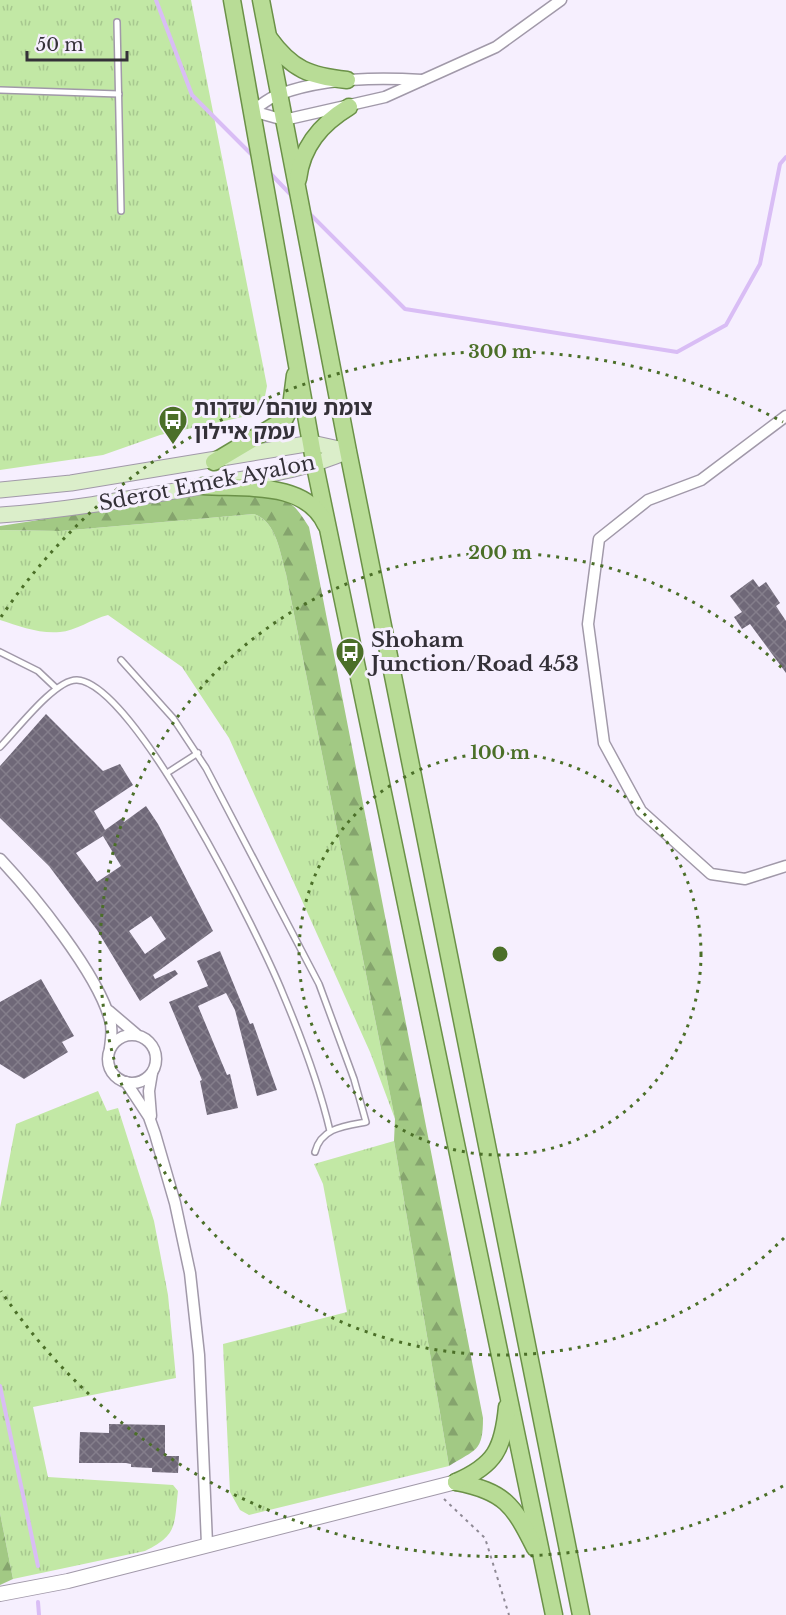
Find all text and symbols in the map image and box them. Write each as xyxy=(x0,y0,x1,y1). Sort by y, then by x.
scale bar xyxy=(27,24,128,62)
text: 50 m xyxy=(36,34,84,56)
text: 300 m xyxy=(468,341,532,363)
place label: צומת שוהם/שדרות עמק איילון xyxy=(194,395,373,445)
bus stop icon: צומת שוהם/שדרות עמק איילון xyxy=(157,404,189,446)
street label: Sderot Emek Ayalon xyxy=(97,449,317,517)
text: 200 m xyxy=(468,542,532,564)
place label: Shoham Junction/Road 453 xyxy=(367,627,579,677)
bus stop icon: Shoham Junction/Road 453 xyxy=(334,636,366,678)
text: 100 m xyxy=(470,742,530,764)
centre of rings xyxy=(490,944,510,964)

